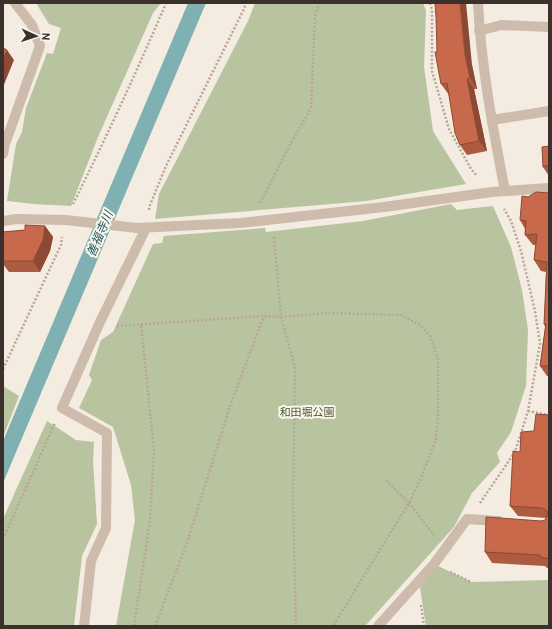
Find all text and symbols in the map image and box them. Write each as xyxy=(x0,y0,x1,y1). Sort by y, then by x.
north arrow xyxy=(16,16,56,56)
text: N xyxy=(39,33,53,41)
water label: 善福寺川 xyxy=(83,207,117,259)
park label: 和田堀公園 xyxy=(280,405,335,419)

